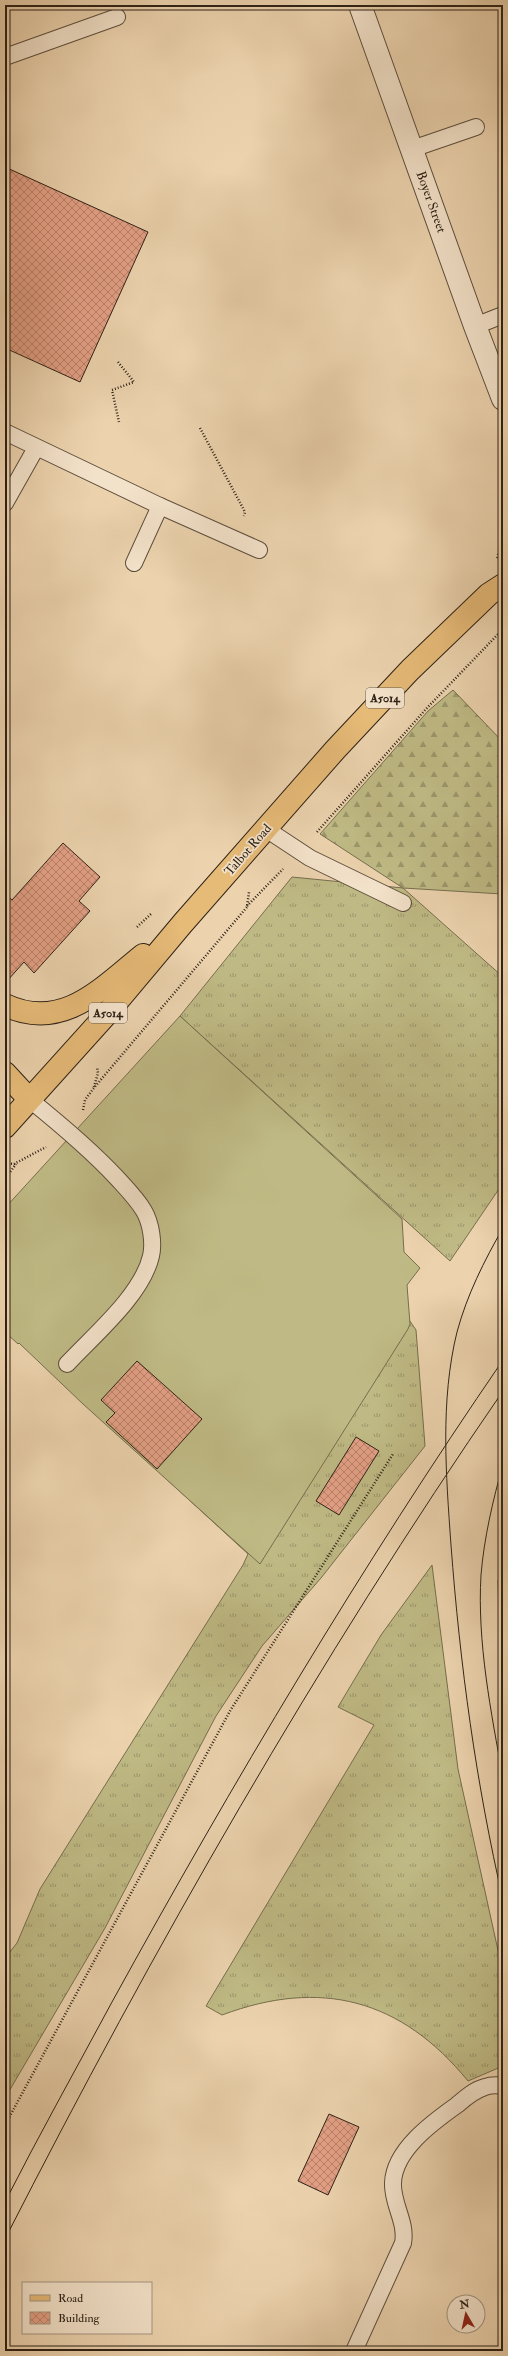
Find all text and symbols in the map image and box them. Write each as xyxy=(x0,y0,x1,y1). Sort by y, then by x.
street label: Boyer Street xyxy=(411,169,450,235)
road number: A5014 xyxy=(366,688,404,708)
street label: Talbot Road xyxy=(221,820,275,879)
road number: A5014 xyxy=(89,1003,127,1023)
legend xyxy=(22,2282,152,2334)
text: Road xyxy=(58,2291,83,2306)
north arrow xyxy=(446,2294,486,2334)
text: N xyxy=(458,2297,472,2312)
text: Building xyxy=(58,2311,101,2326)

